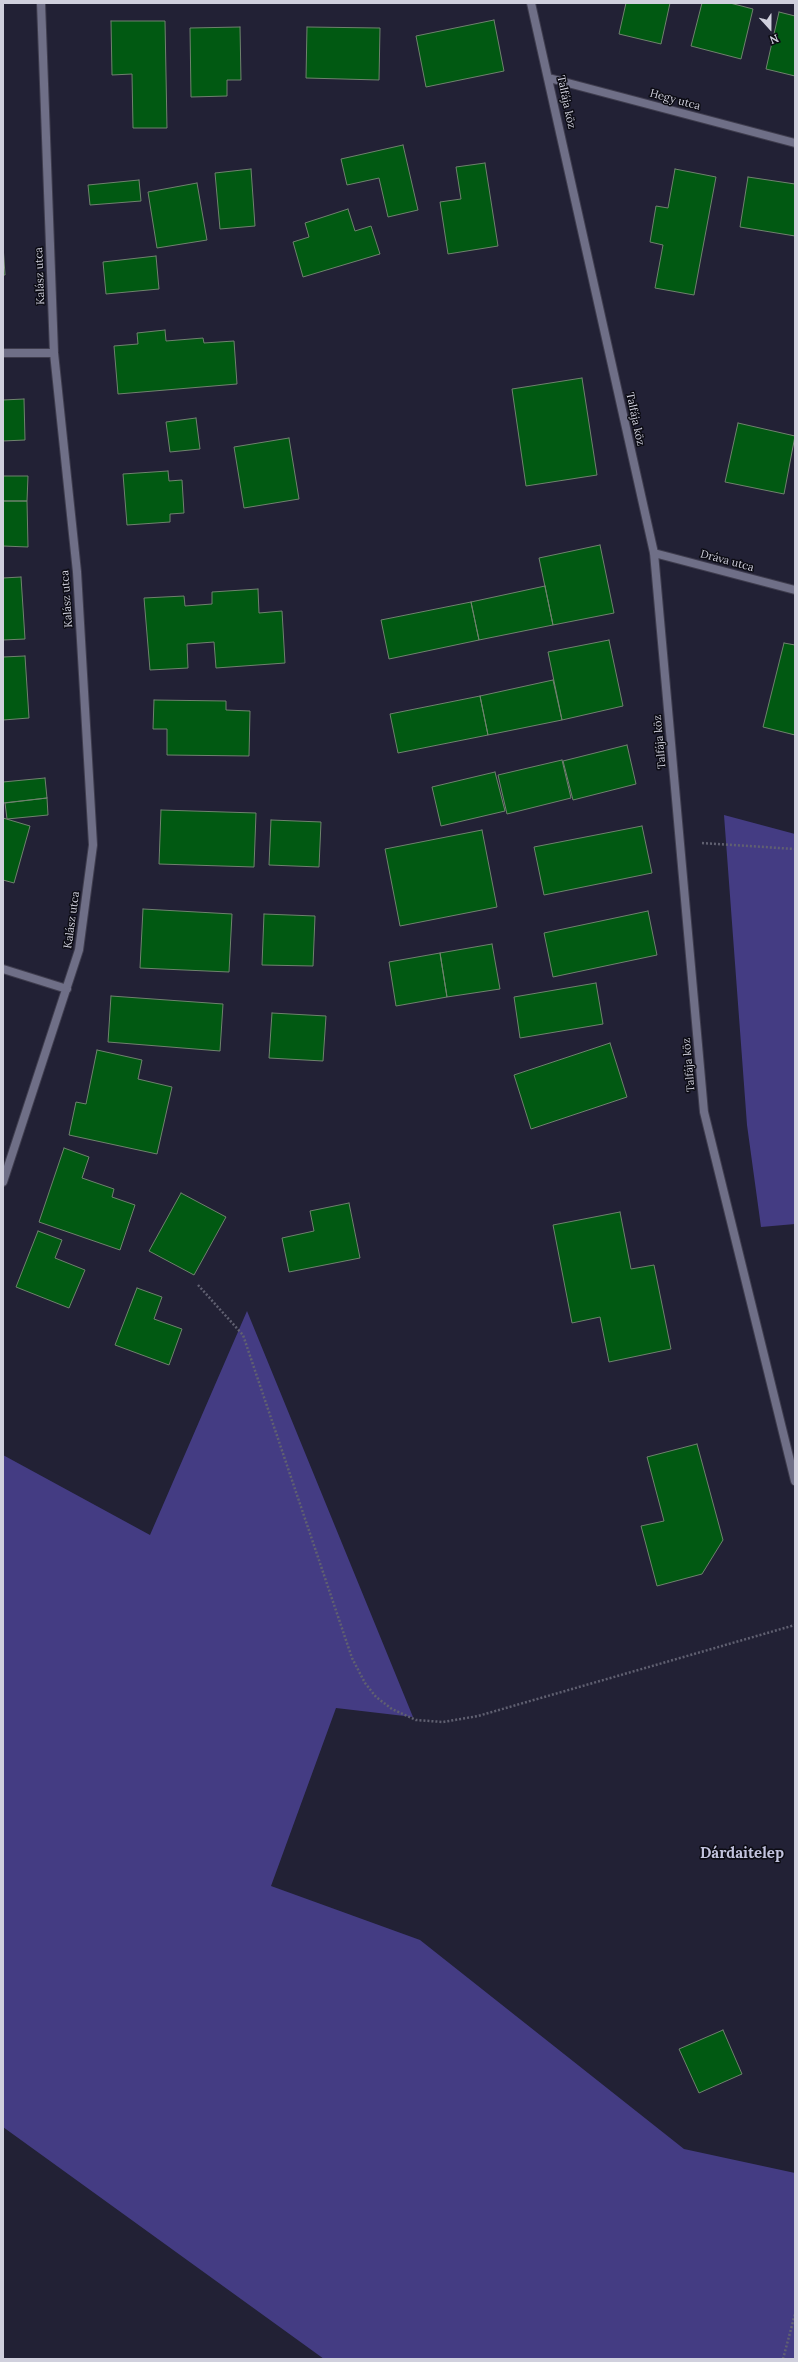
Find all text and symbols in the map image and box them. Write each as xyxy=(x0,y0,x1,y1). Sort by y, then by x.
north arrow xyxy=(750,8,790,48)
text: N xyxy=(768,31,781,47)
street label: Talfája köz xyxy=(554,74,578,130)
street label: Hegy utca xyxy=(648,87,702,113)
street label: Kalász utca xyxy=(32,247,48,305)
street label: Talfája köz xyxy=(623,391,647,447)
street label: Dráva utca xyxy=(699,548,755,574)
street label: Kalász utca xyxy=(58,570,76,628)
street label: Talfája köz xyxy=(651,714,669,770)
street label: Kalász utca xyxy=(61,890,83,950)
street label: Talfája köz xyxy=(680,1037,698,1093)
district label: Dárdaitelep xyxy=(700,1845,784,1863)

